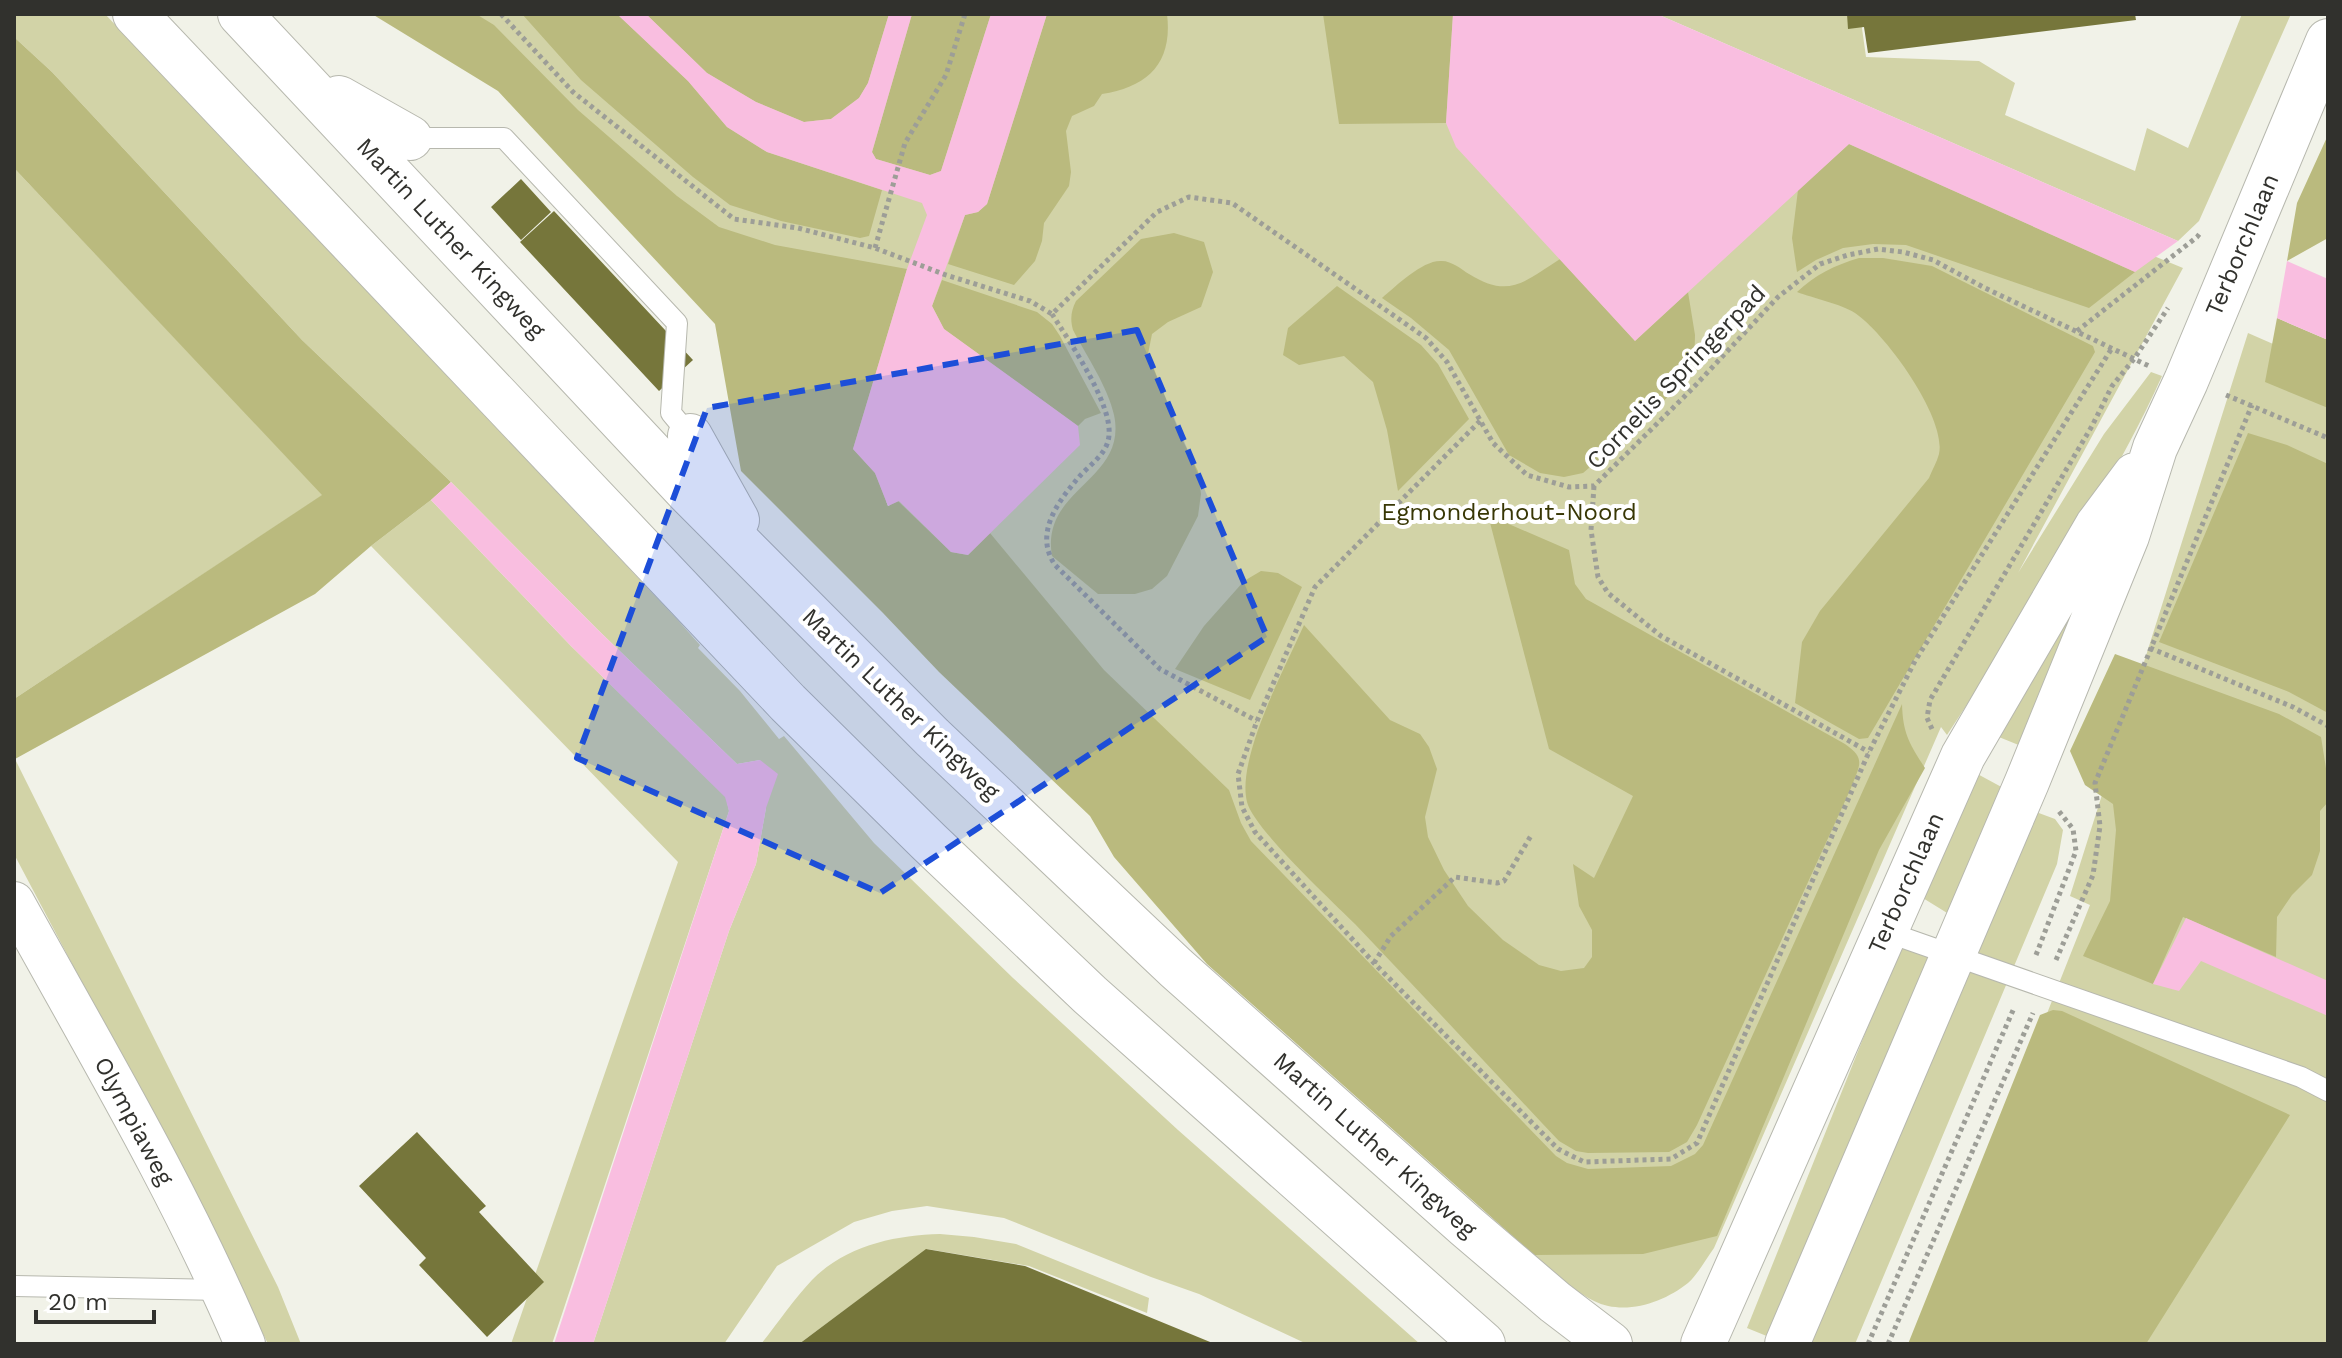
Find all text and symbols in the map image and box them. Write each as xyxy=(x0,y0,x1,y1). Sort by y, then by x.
street label: Martin Luther Kingweg xyxy=(351,132,551,344)
street label: Terborchlaan xyxy=(2199,170,2285,320)
street label: Cornelis Springerpad xyxy=(1581,279,1771,475)
park label: Egmonderhout-Noord xyxy=(1381,498,1637,526)
street label: Martin Luther Kingweg xyxy=(797,602,1006,806)
street label: Terborchlaan xyxy=(1862,808,1950,958)
street label: Martin Luther Kingweg xyxy=(1268,1046,1482,1244)
street label: Olympiaweg xyxy=(89,1052,180,1190)
scale bar xyxy=(36,1274,154,1324)
text: 20 m xyxy=(48,1288,108,1316)

